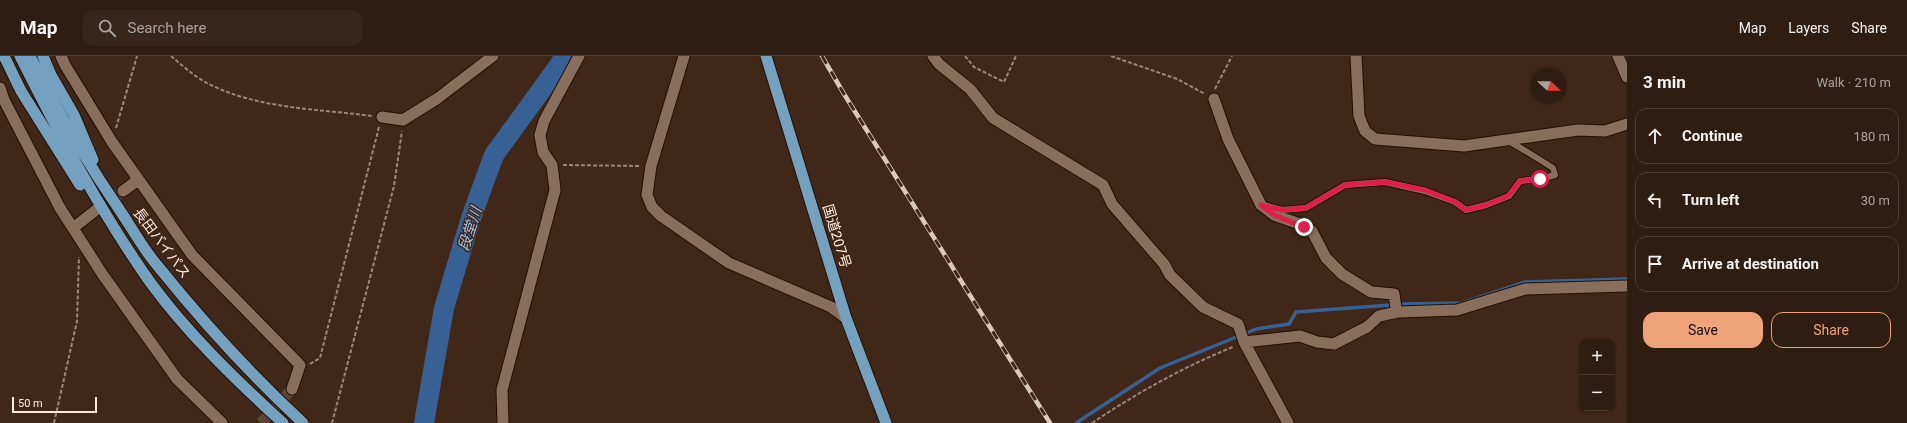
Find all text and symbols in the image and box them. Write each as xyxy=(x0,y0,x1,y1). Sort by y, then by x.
search box xyxy=(82,10,362,46)
text: Map xyxy=(20,16,58,39)
icon: search xyxy=(96,17,118,39)
text: Search here xyxy=(128,19,206,37)
text: Map xyxy=(1739,20,1766,36)
text: Layers xyxy=(1788,20,1829,36)
text: Share xyxy=(1851,20,1887,36)
north arrow xyxy=(1531,68,1567,104)
text: 3 min xyxy=(1643,72,1686,92)
text: Walk · 210 m xyxy=(1816,75,1891,90)
icon: ahead xyxy=(1644,125,1666,147)
text: Continue xyxy=(1682,127,1743,145)
text: 180 m xyxy=(1853,129,1890,144)
route start xyxy=(1531,170,1549,188)
icon: left xyxy=(1644,189,1666,211)
text: Turn left xyxy=(1682,191,1739,209)
text: 30 m xyxy=(1861,193,1890,208)
street label: 国道207号 xyxy=(820,202,854,270)
water label: 段堂川 xyxy=(454,203,486,253)
street label: 長田バイパス xyxy=(130,205,194,281)
route end xyxy=(1295,218,1313,236)
icon: arrive xyxy=(1644,253,1666,275)
text: Arrive at destination xyxy=(1682,255,1819,273)
button: Save xyxy=(1643,312,1763,348)
button: Share xyxy=(1771,312,1891,348)
map controls xyxy=(1579,339,1615,411)
button: + xyxy=(1579,339,1615,375)
button: − xyxy=(1579,375,1615,411)
scale bar xyxy=(12,395,97,414)
text: 50 m xyxy=(18,397,43,410)

